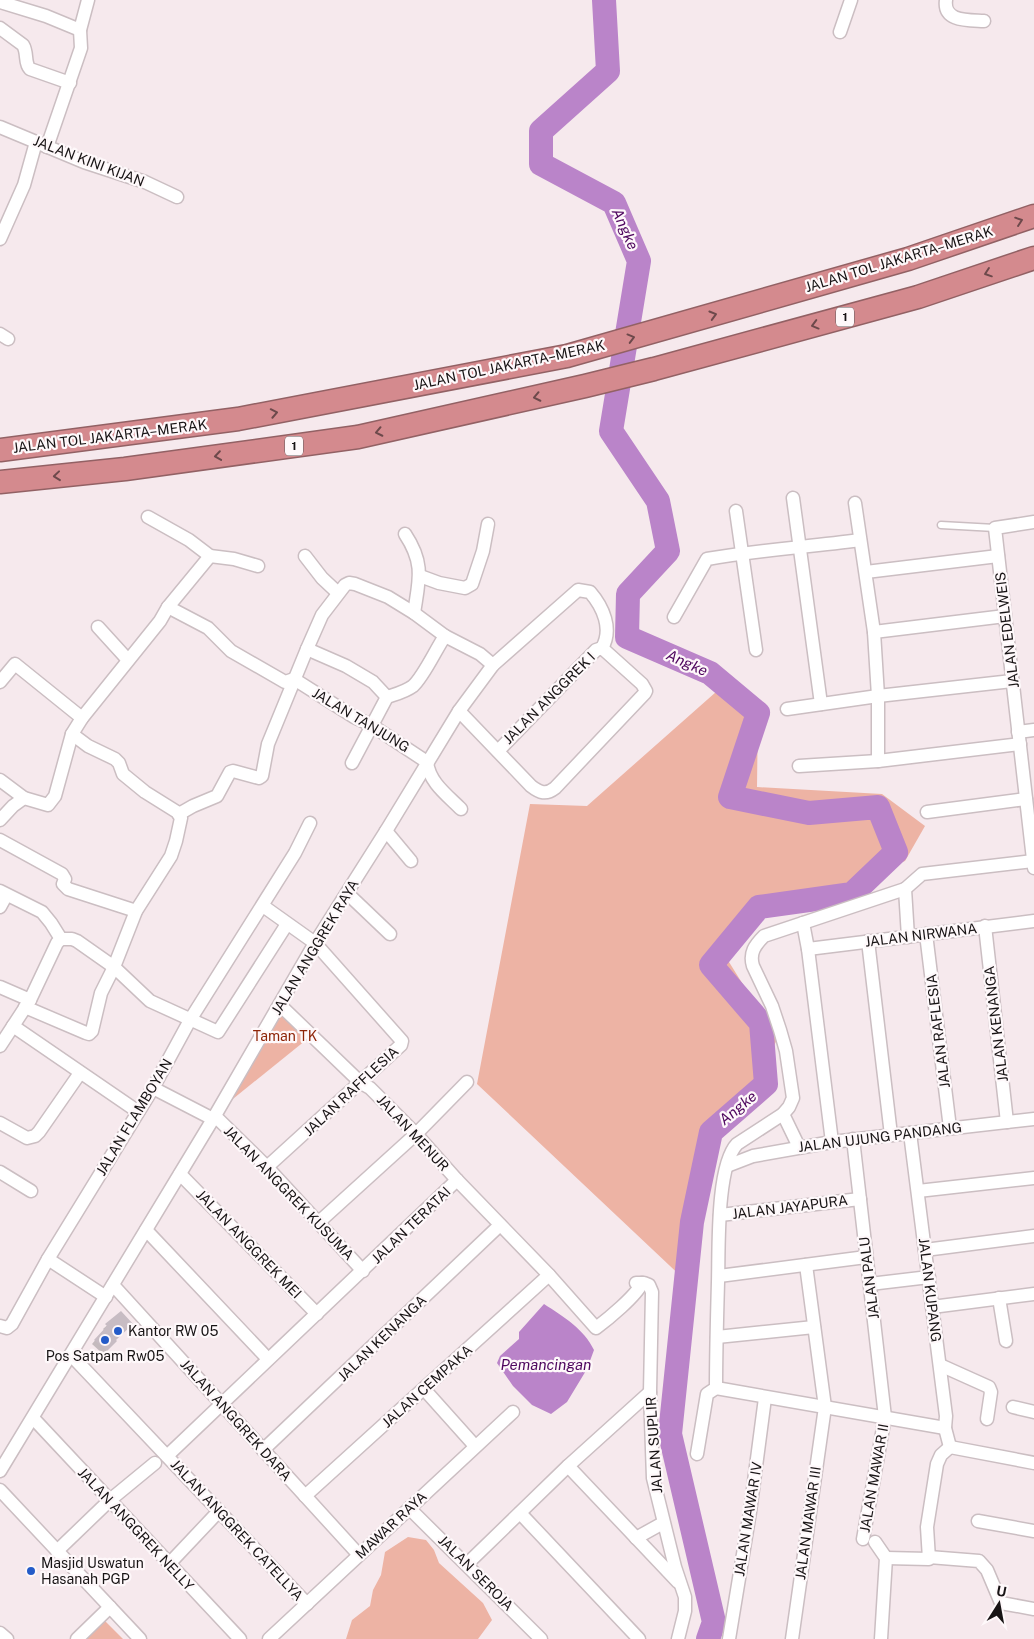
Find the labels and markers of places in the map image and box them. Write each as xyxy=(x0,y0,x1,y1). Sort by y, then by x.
place label: Kantor RW 05 xyxy=(128,1323,218,1339)
marker: Kantor RW 05 xyxy=(112,1325,124,1337)
marker: Pos Satpam Rw05 xyxy=(99,1334,111,1346)
place label: Pos Satpam Rw05 xyxy=(46,1348,164,1364)
place label: Masjid Uswatun Hasanah PGP xyxy=(41,1555,144,1587)
marker: Masjid Uswatun Hasanah PGP xyxy=(25,1565,37,1577)

